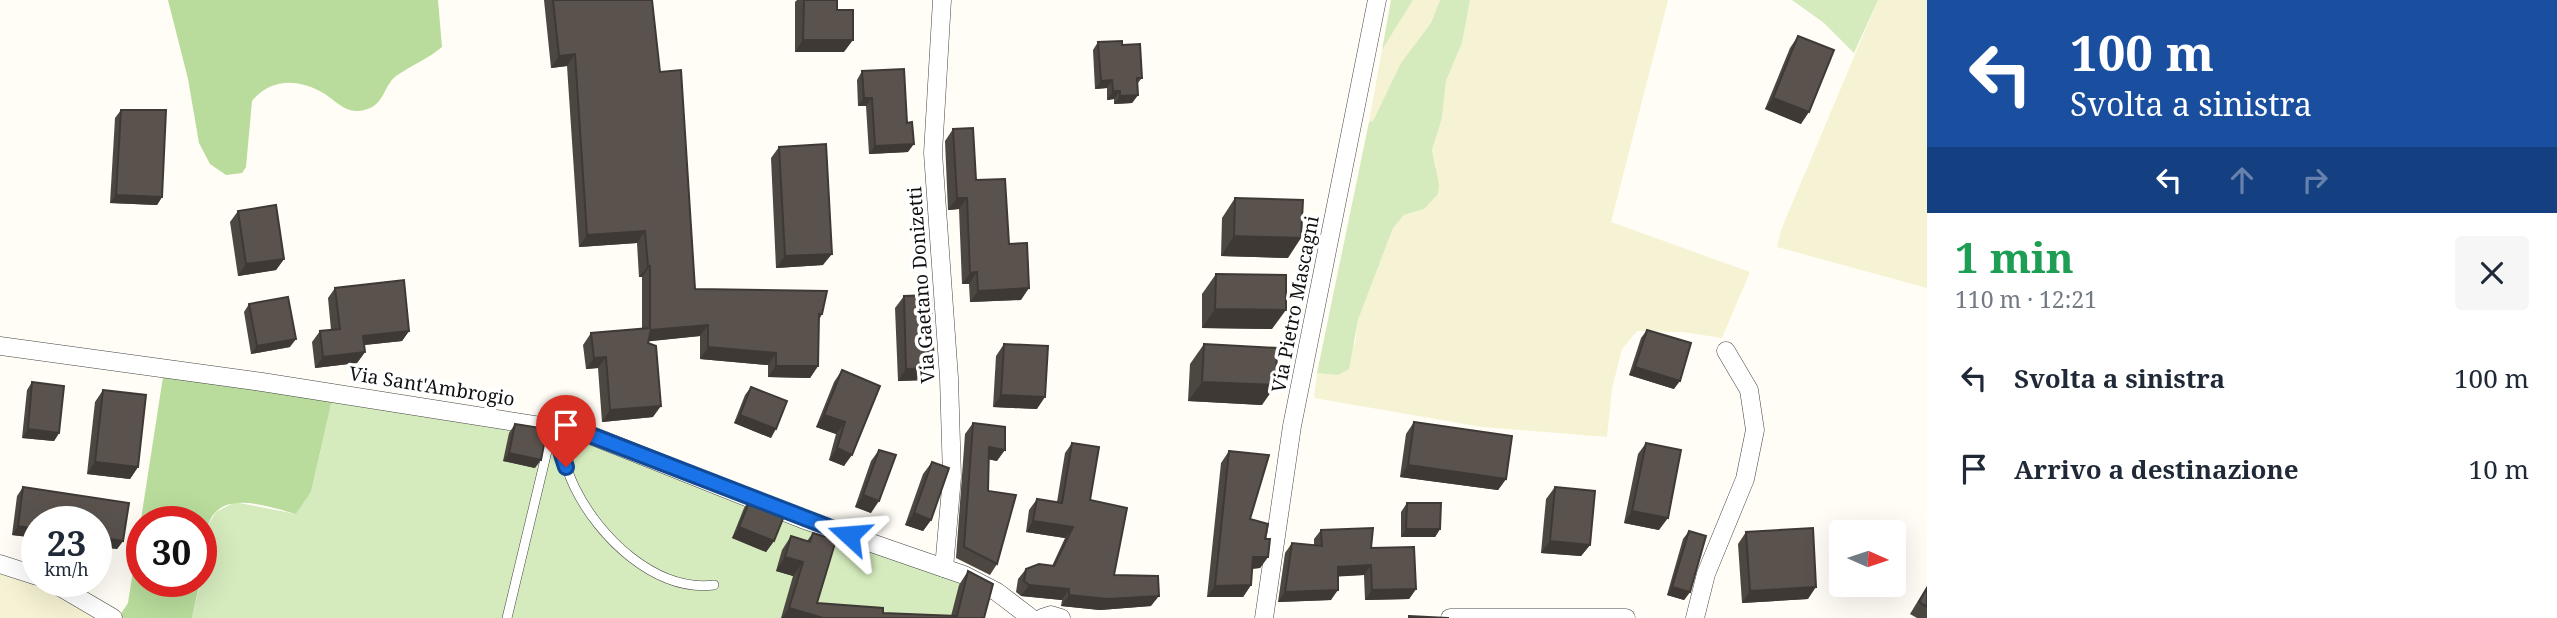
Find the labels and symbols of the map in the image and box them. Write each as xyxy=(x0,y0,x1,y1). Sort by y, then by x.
street label: Via Gaetano Donizetti xyxy=(901,186,941,384)
street label: Via Pietro Mascagni xyxy=(1265,213,1325,395)
street label: Via Sant'Ambrogio xyxy=(347,360,517,412)
pin xyxy=(536,395,596,467)
position arrow xyxy=(812,498,886,572)
speed limit sign: 30 xyxy=(126,506,217,597)
north arrow xyxy=(1829,520,1906,597)

